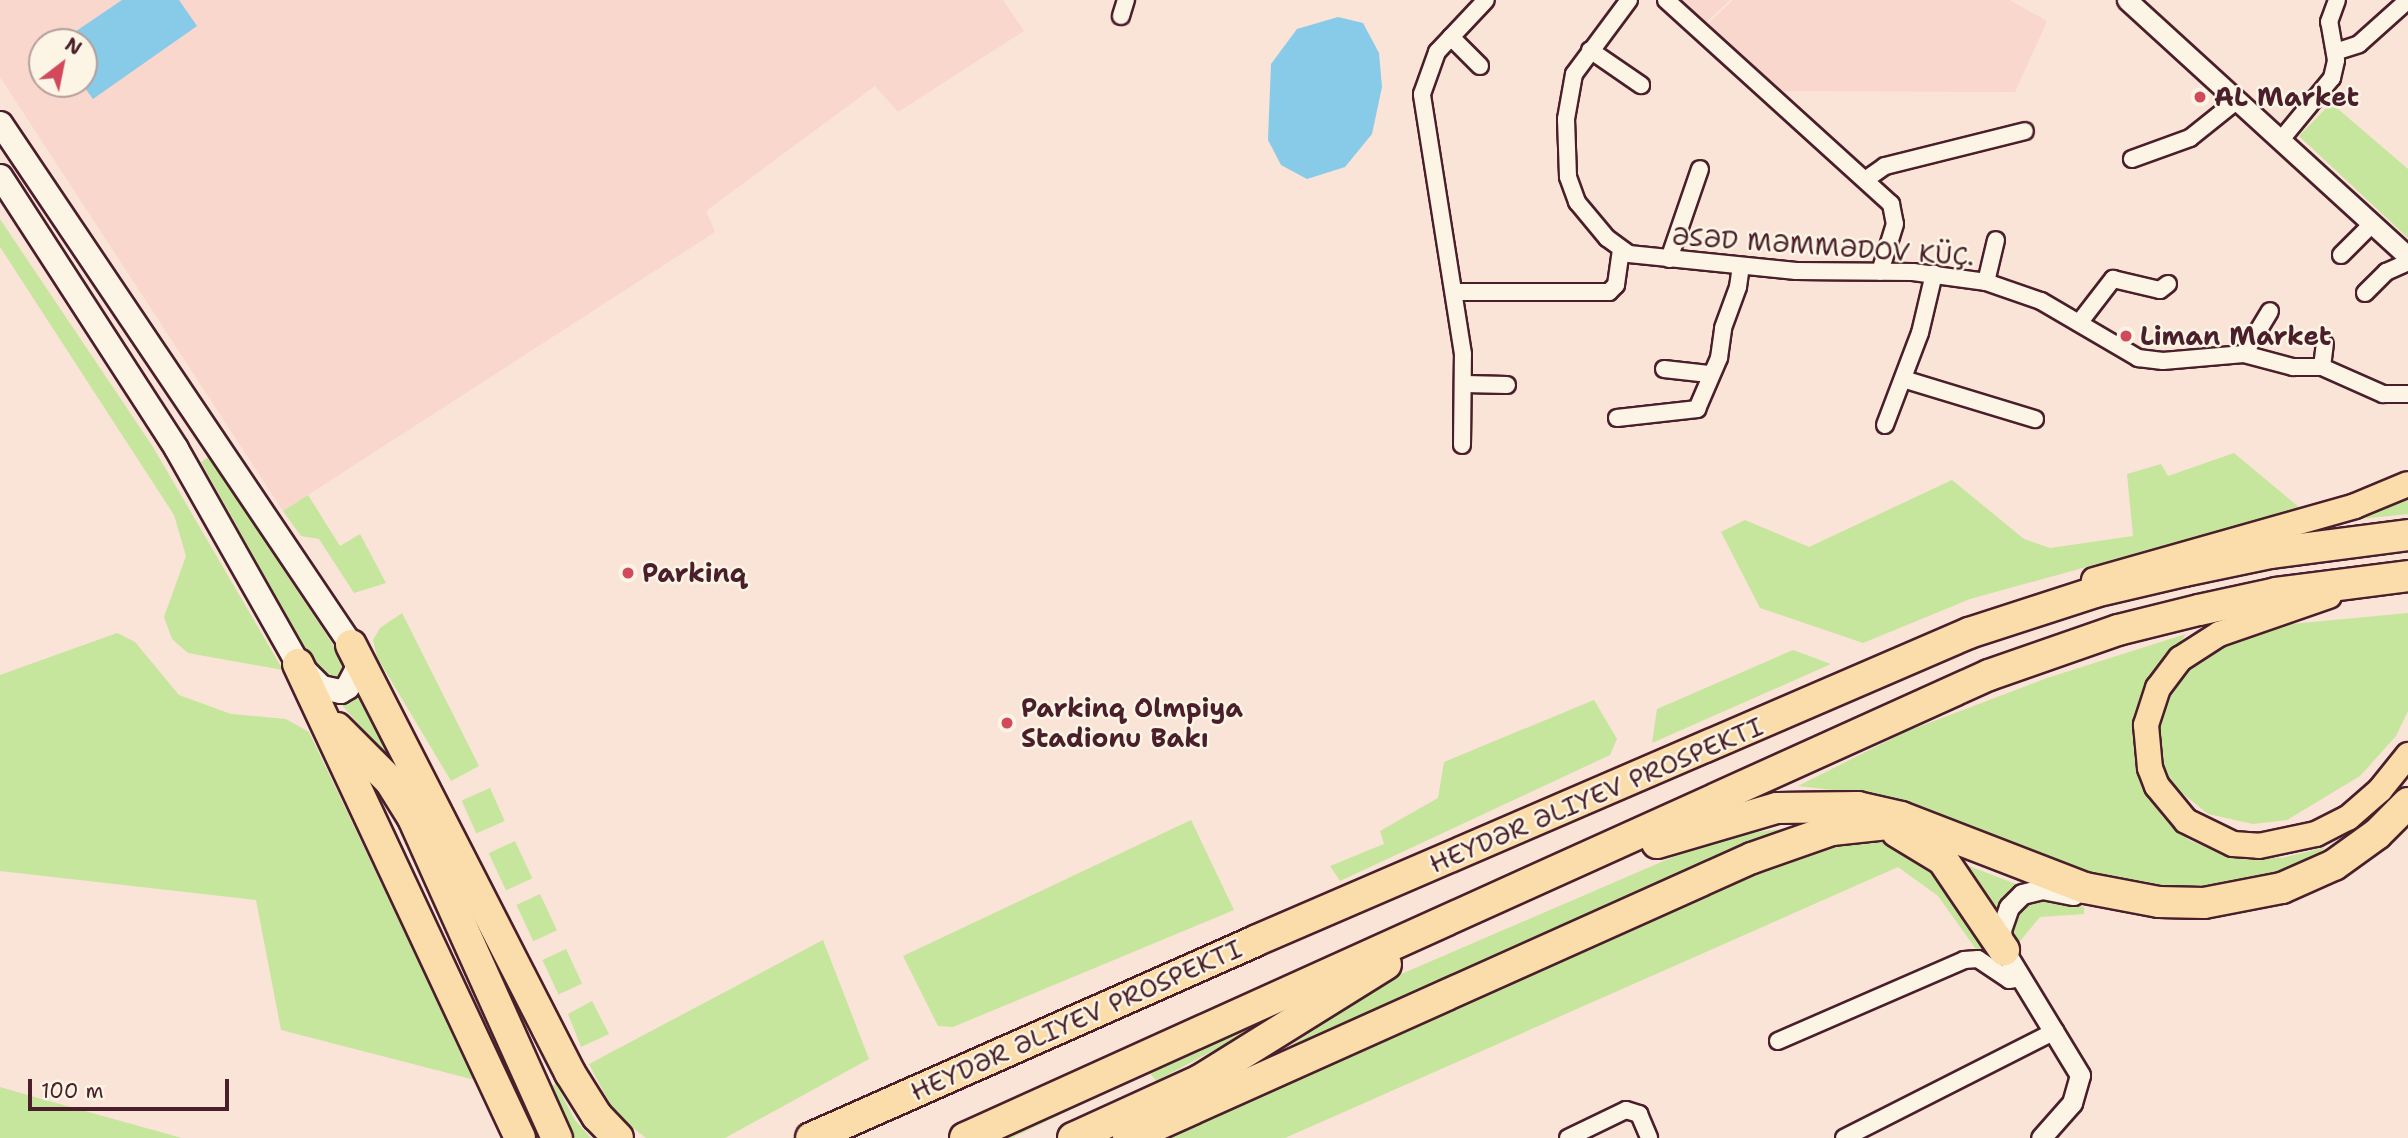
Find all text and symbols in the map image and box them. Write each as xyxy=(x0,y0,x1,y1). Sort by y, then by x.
north arrow xyxy=(28,28,98,98)
text: N xyxy=(60,32,86,61)
place label: AL Market xyxy=(2214,81,2359,113)
marker: AL Market xyxy=(2192,89,2208,105)
street label: ƏSƏD MƏMMƏDOV KÜÇ. xyxy=(1671,220,1975,272)
place label: Liman Market xyxy=(2140,320,2331,352)
marker: Liman Market xyxy=(2118,328,2134,344)
place label: Parkinq xyxy=(642,557,746,589)
marker: Parkinq xyxy=(620,565,636,581)
place label: Parkinq Olmpiya Stadionu Bakı xyxy=(1021,692,1243,754)
street label: HEYDƏR ƏLIYEV PROSPEKTI xyxy=(1425,710,1767,880)
marker: Parkinq Olmpiya Stadionu Bakı xyxy=(999,715,1015,731)
street label: HEYDƏR ƏLIYEV PROSPEKTI xyxy=(906,933,1246,1107)
scale bar xyxy=(32,1064,233,1108)
text: 100 m xyxy=(41,1077,104,1105)

